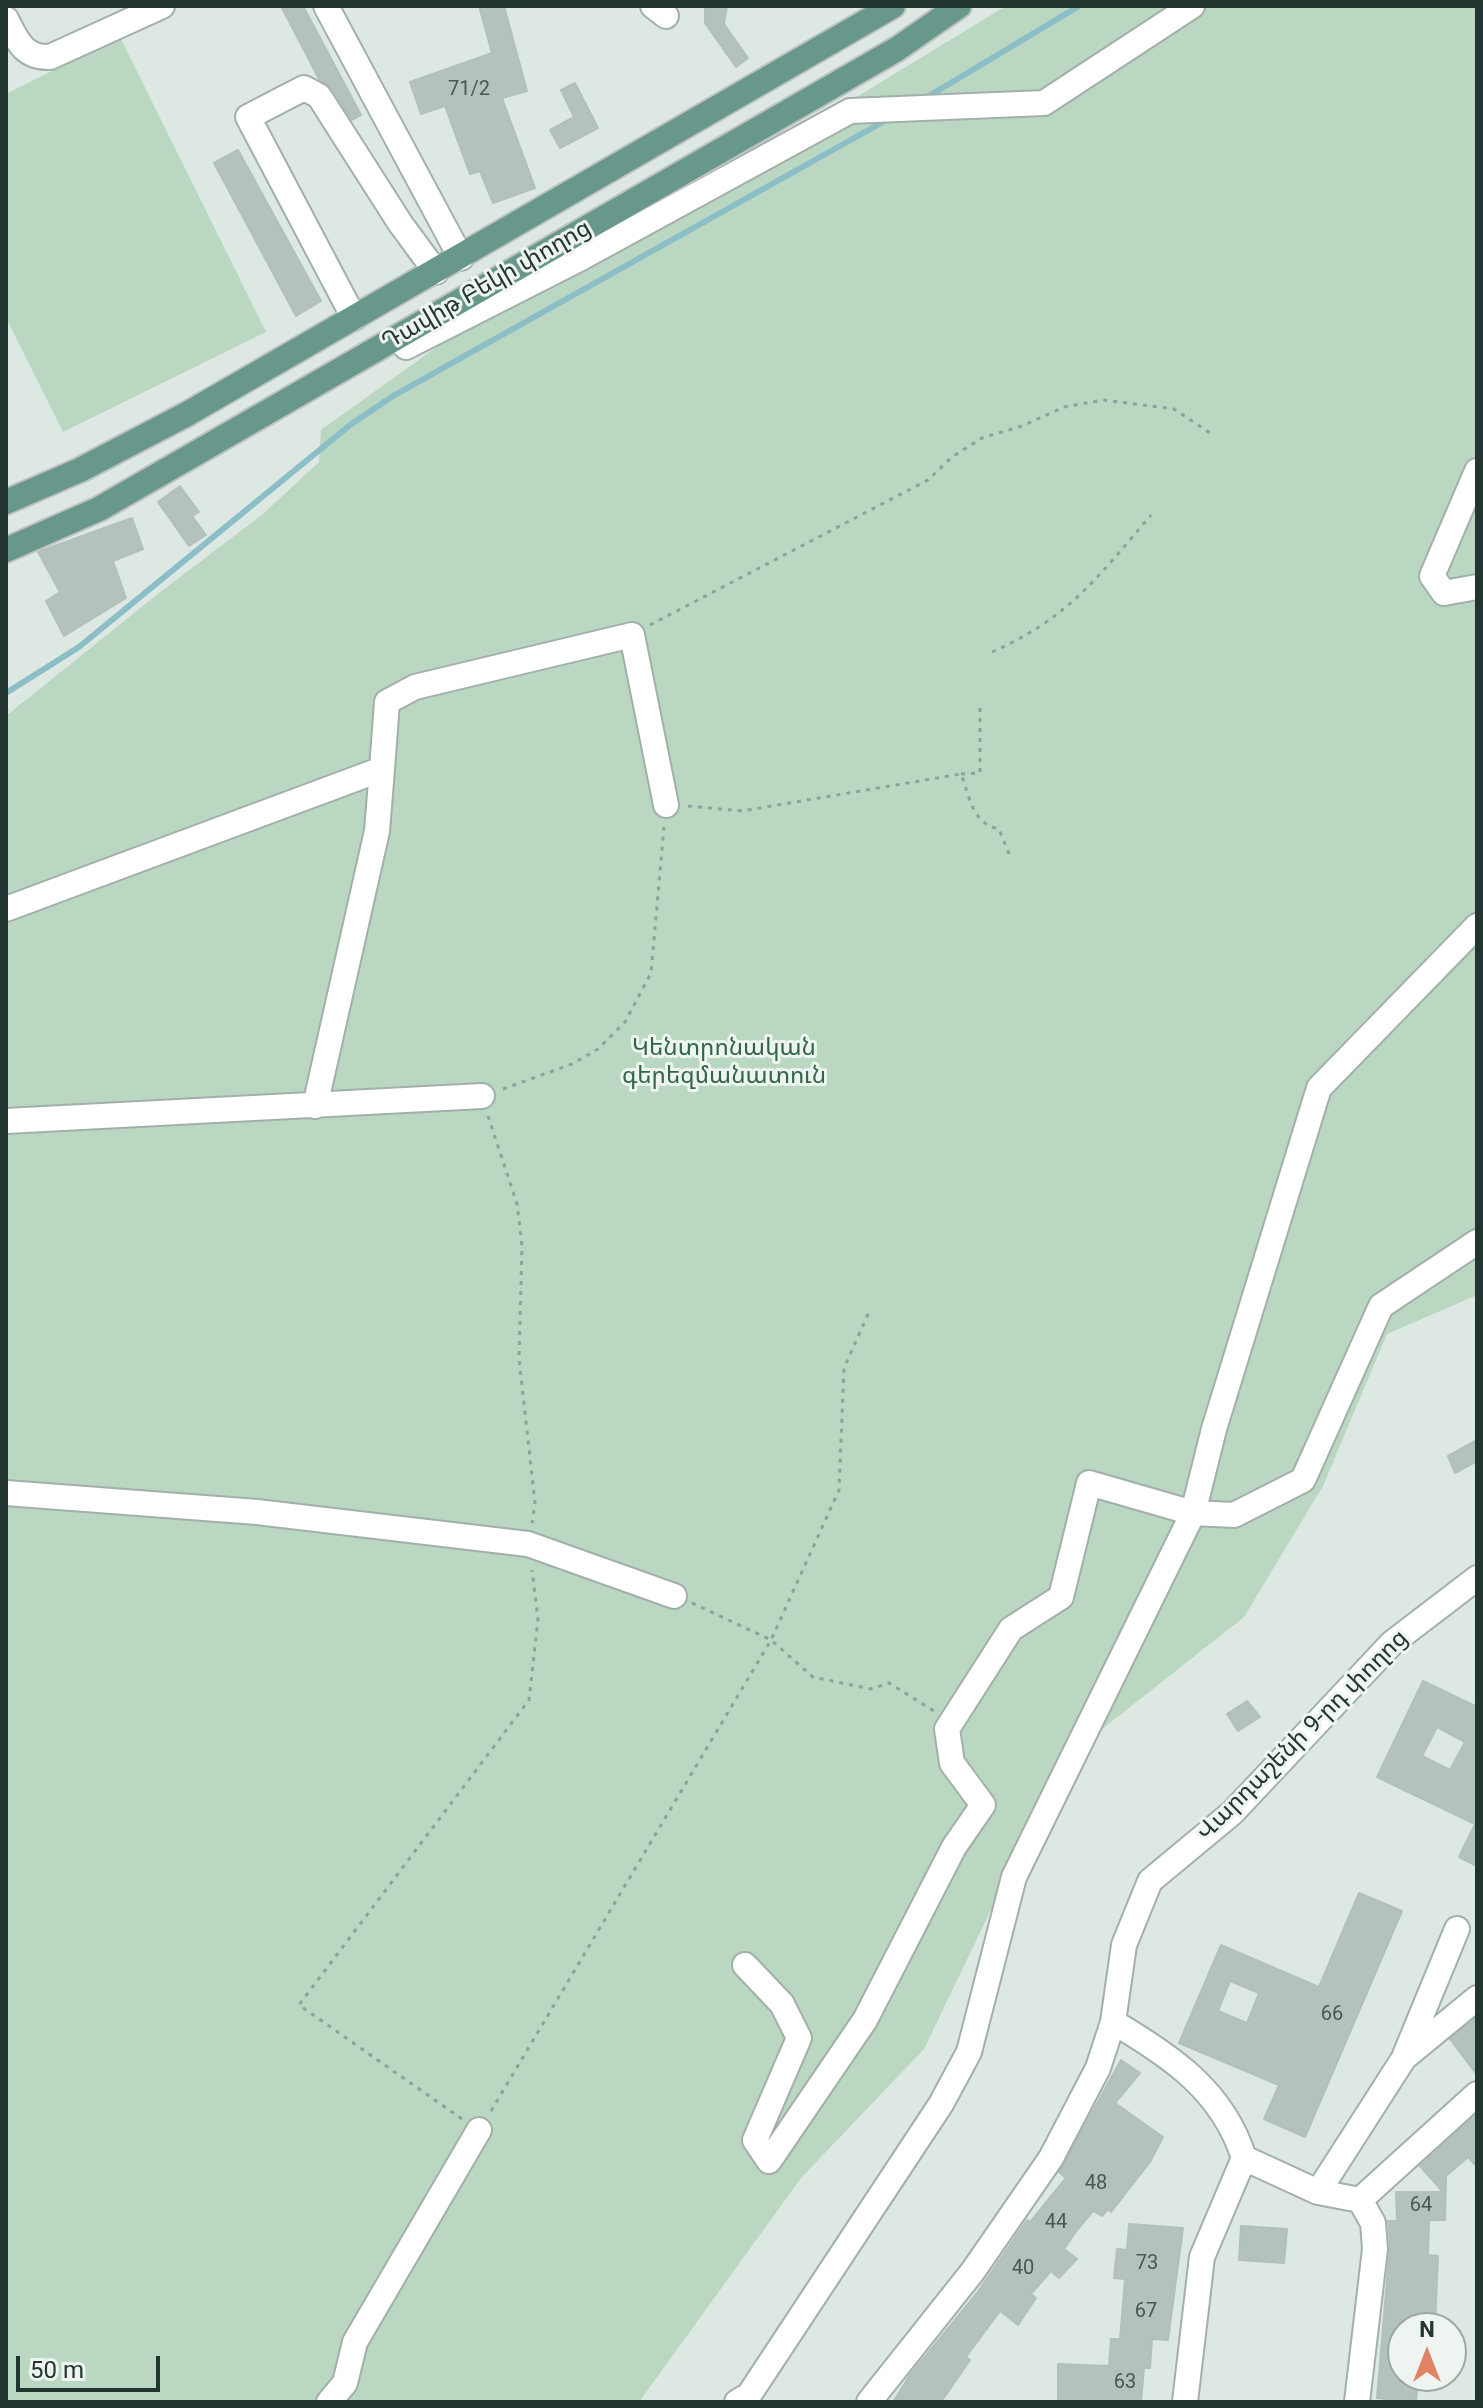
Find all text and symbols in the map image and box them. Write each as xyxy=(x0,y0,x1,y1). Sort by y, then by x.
house number: 71/2 xyxy=(448,78,490,102)
street label: Դավիթ Բեկի փողոց xyxy=(377,214,597,358)
park label: Կենտրոնական գերեզմանատուն xyxy=(622,1035,826,1091)
street label: Վարդաշենի 9-րդ փողոց xyxy=(1191,1624,1415,1848)
house number: 66 xyxy=(1321,2003,1343,2027)
house number: 48 xyxy=(1085,2172,1107,2196)
house number: 64 xyxy=(1410,2194,1432,2218)
house number: 44 xyxy=(1045,2211,1067,2235)
house number: 73 xyxy=(1136,2252,1158,2276)
house number: 40 xyxy=(1012,2257,1034,2281)
house number: 67 xyxy=(1135,2300,1157,2324)
north arrow xyxy=(1387,2312,1467,2392)
text: N xyxy=(1419,2317,1435,2342)
scale bar xyxy=(20,2340,164,2390)
text: 50 m xyxy=(30,2356,84,2384)
house number: 63 xyxy=(1114,2371,1136,2395)

